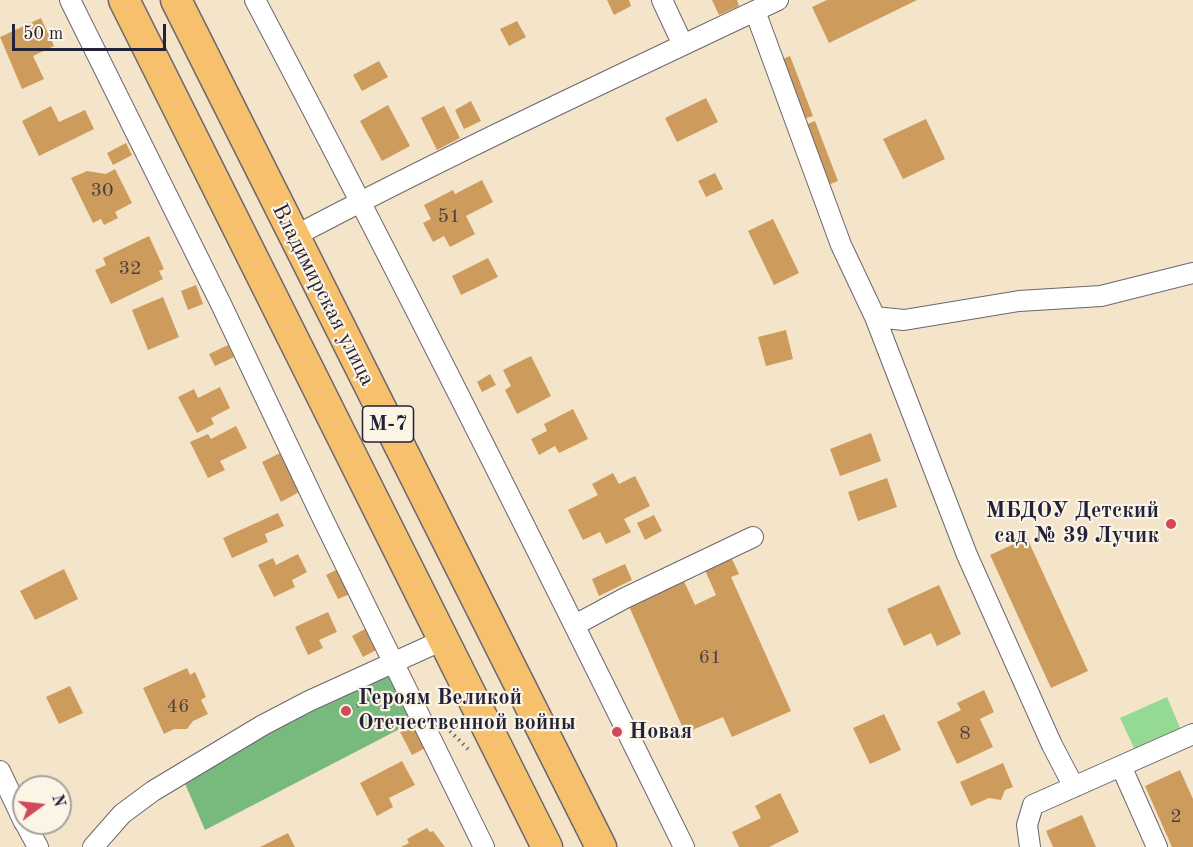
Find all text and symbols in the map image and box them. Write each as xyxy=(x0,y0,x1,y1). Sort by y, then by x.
scale bar xyxy=(15,12,170,50)
text: 50 m xyxy=(23,25,63,43)
house number: 30 xyxy=(90,179,114,203)
street label: Владимирская улица xyxy=(266,199,380,391)
house number: 51 xyxy=(437,205,461,229)
house number: 32 xyxy=(118,257,142,281)
road number: М-7 xyxy=(362,406,414,442)
place label: МБДОУ Детский сад № 39 Лучик xyxy=(986,498,1159,550)
marker: МБДОУ Детский сад № 39 Лучик xyxy=(1164,517,1178,531)
house number: 61 xyxy=(698,646,722,670)
place label: Героям Великой Отечественной войны xyxy=(358,685,576,736)
house number: 46 xyxy=(166,695,190,719)
marker: Героям Великой Отечественной войны xyxy=(339,704,353,718)
place label: Новая xyxy=(629,719,692,745)
house number: 8 xyxy=(959,722,971,746)
marker: Новая xyxy=(610,725,624,739)
north arrow xyxy=(12,775,72,835)
text: N xyxy=(48,793,67,809)
house number: 2 xyxy=(1170,805,1182,829)

